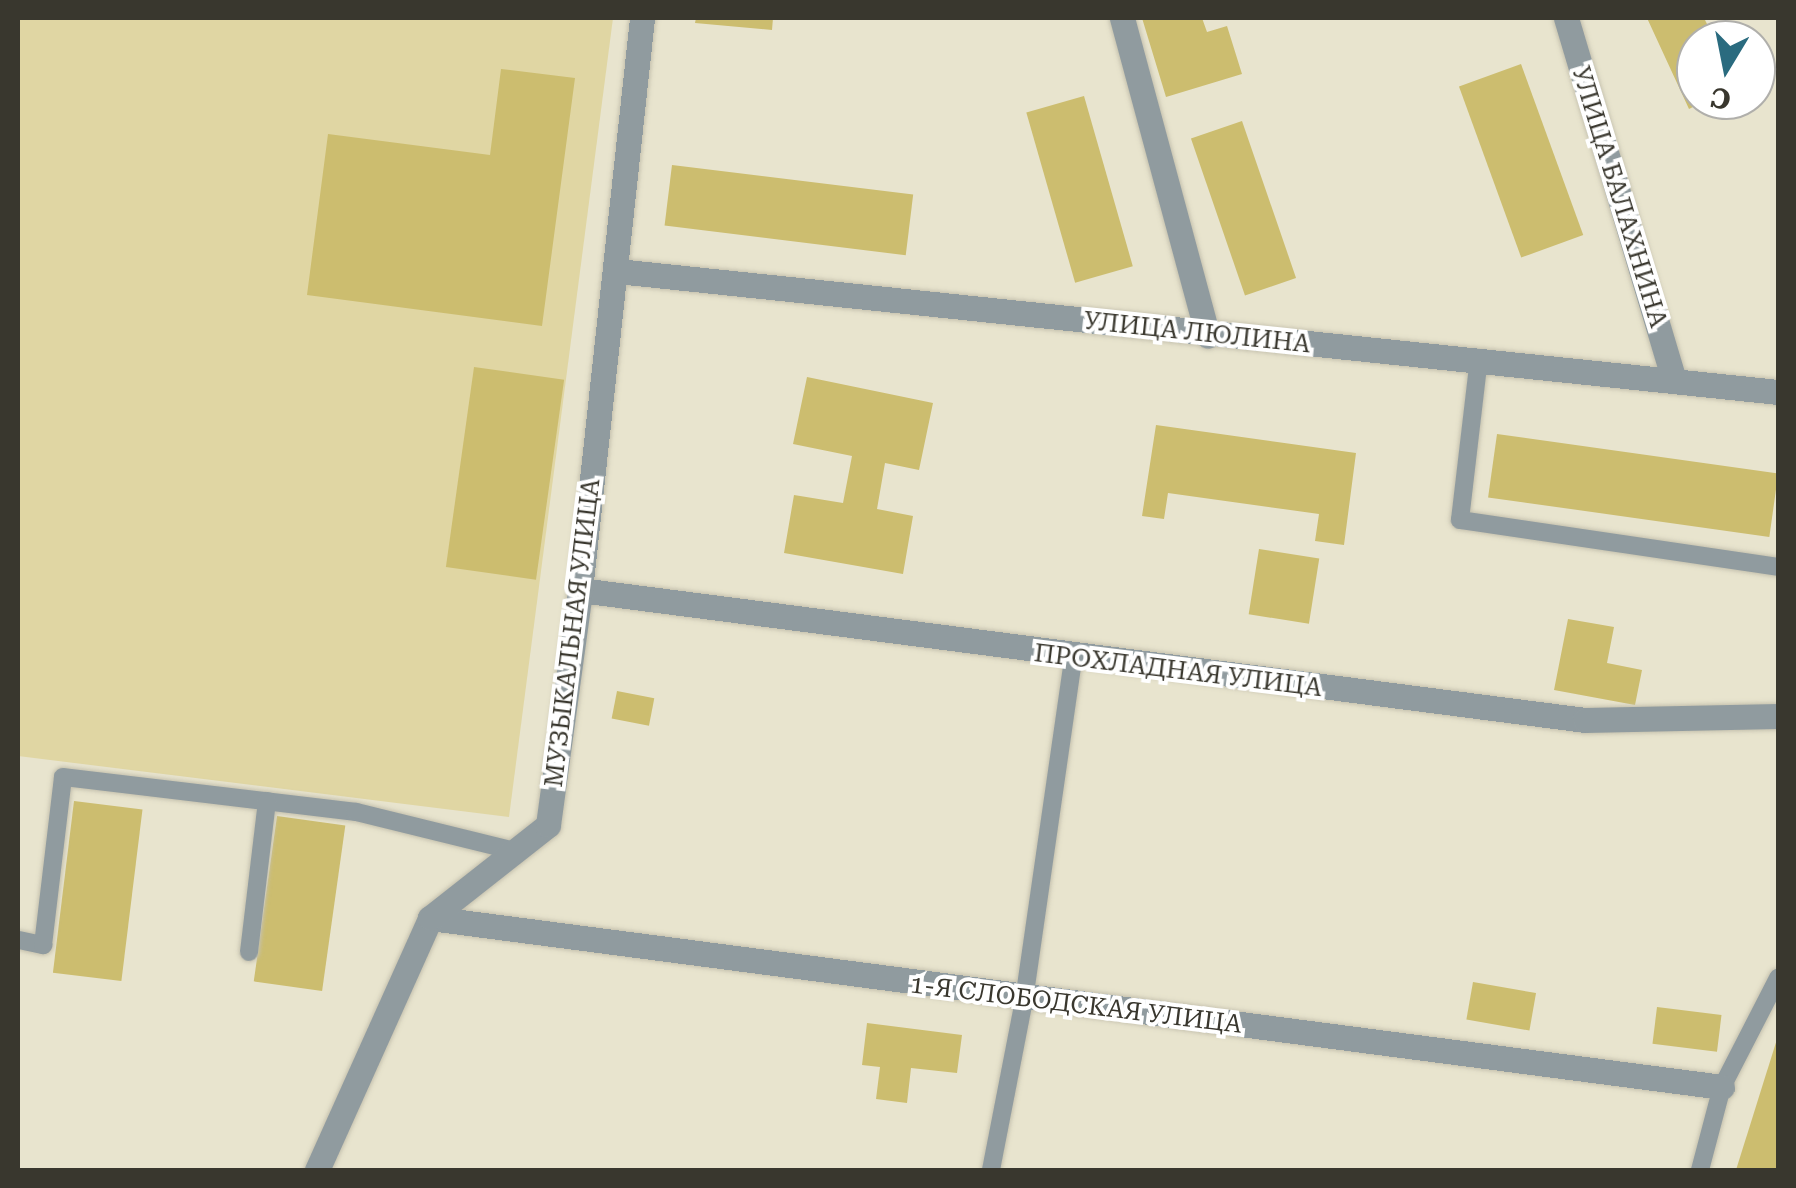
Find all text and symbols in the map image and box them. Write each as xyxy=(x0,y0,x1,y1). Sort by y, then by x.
north arrow xyxy=(1676,20,1776,120)
street label: УЛИЦА БАЛАХНИНА xyxy=(1565,63,1673,331)
text: С xyxy=(1709,80,1734,116)
street label: УЛИЦА ЛЮЛИНА xyxy=(1082,306,1312,360)
street label: МУЗЫКАЛЬНАЯ УЛИЦА xyxy=(539,477,607,789)
street label: ПРОХЛАДНАЯ УЛИЦА xyxy=(1032,638,1324,704)
street label: 1-Я СЛОБОДСКАЯ УЛИЦА xyxy=(908,970,1244,1040)

